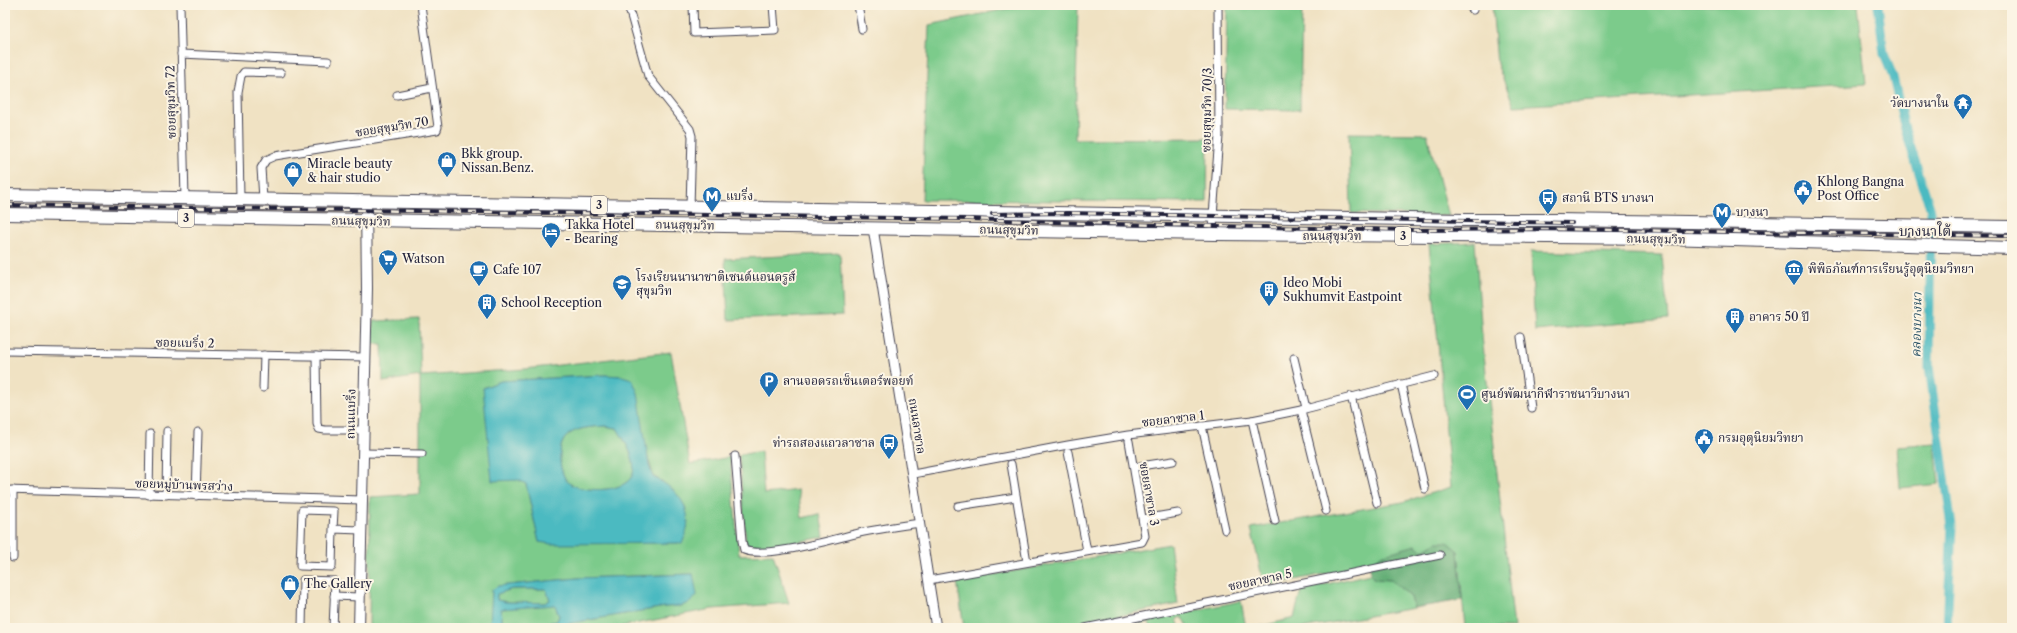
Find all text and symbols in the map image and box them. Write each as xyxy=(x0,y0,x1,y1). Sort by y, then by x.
street label: ซอยสุขุมวิท 72 xyxy=(162,65,180,139)
street label: ซอยสุขุมวิท 70/3 xyxy=(1198,67,1216,153)
temple icon: วัดบางนาใน xyxy=(1952,92,1974,120)
place label: วัดบางนาใน xyxy=(1890,94,1949,110)
street label: ซอยสุขุมวิท 70 xyxy=(354,113,430,141)
place label: Bkk group. Nissan.Benz. xyxy=(461,146,534,175)
shop icon: Bkk group. Nissan.Benz. xyxy=(436,150,458,178)
place label: Miracle beauty & hair studio xyxy=(307,156,393,185)
shop icon: Miracle beauty & hair studio xyxy=(282,160,304,188)
place label: Khlong Bangna Post Office xyxy=(1817,174,1905,203)
public building icon: Khlong Bangna Post Office xyxy=(1792,178,1814,206)
metro station icon: แบริ่ง xyxy=(701,185,723,213)
place label: แบริ่ง xyxy=(726,187,753,203)
bus stop icon: สถานี BTS บางนา xyxy=(1537,187,1559,215)
place label: สถานี BTS บางนา xyxy=(1562,190,1654,205)
road number: 3 xyxy=(591,196,607,214)
metro station icon: บางนา xyxy=(1711,201,1733,229)
place label: บางนา xyxy=(1736,204,1769,219)
road number: 3 xyxy=(178,209,194,227)
street label: ถนนสุขุมวิท xyxy=(331,212,391,230)
street label: ถนนสุขุมวิท xyxy=(655,216,715,234)
place label: Takka Hotel - Bearing xyxy=(565,217,634,246)
hotel icon: Takka Hotel - Bearing xyxy=(540,221,562,249)
street label: ถนนสุขุมวิท xyxy=(979,221,1039,239)
district label: บางนาใต้ xyxy=(1899,221,1951,240)
road number: 3 xyxy=(1395,227,1411,245)
street label: ถนนสุขุมวิท xyxy=(1302,228,1362,244)
street label: ถนนสุขุมวิท xyxy=(1626,230,1686,248)
supermarket icon: Watson xyxy=(377,248,399,276)
place label: Watson xyxy=(401,251,445,266)
museum icon: พิพิธภัณฑ์การเรียนรู้อุตุนิยมวิทยา xyxy=(1783,258,1805,286)
cafe icon: Cafe 107 xyxy=(468,259,490,287)
place label: พิพิธภัณฑ์การเรียนรู้อุตุนิยมวิทยา xyxy=(1808,261,1974,277)
place label: Cafe 107 xyxy=(493,262,541,277)
place label: โรงเรียนนานาชาติเซนต์แอนดรูส์ สุขุมวิท xyxy=(635,268,796,299)
school or university icon: โรงเรียนนานาชาติเซนต์แอนดรูส์ สุขุมวิท xyxy=(611,273,633,301)
place label: Ideo Mobi Sukhumvit Eastpoint xyxy=(1283,275,1403,304)
building icon: Ideo Mobi Sukhumvit Eastpoint xyxy=(1258,279,1280,307)
water label: คลองบางนา xyxy=(1907,291,1925,358)
building icon: School Reception xyxy=(476,292,498,320)
place label: School Reception xyxy=(501,295,603,310)
building icon: อาคาร 50 ปี xyxy=(1724,306,1746,334)
place label: อาคาร 50 ปี xyxy=(1749,309,1810,324)
street label: ซอยแบริ่ง 2 xyxy=(155,334,215,351)
parking icon: ลานจอดรถเซ็นเตอร์พอยท์ xyxy=(758,370,780,398)
place label: ลานจอดรถเซ็นเตอร์พอยท์ xyxy=(783,373,913,388)
sports icon: ศูนย์พัฒนากีฬาราชนาวีบางนา xyxy=(1456,383,1478,411)
place label: ศูนย์พัฒนากีฬาราชนาวีบางนา xyxy=(1481,386,1630,402)
street label: ถนนแบริ่ง xyxy=(342,389,358,439)
street label: ถนนลาซาล xyxy=(906,397,929,455)
street label: ซอยลาซาล 1 xyxy=(1141,407,1205,430)
public building icon: กรมอุตุนิยมวิทยา xyxy=(1693,427,1715,455)
place label: กรมอุตุนิยมวิทยา xyxy=(1718,430,1804,446)
bus stop icon: ท่ารถสองแถวลาซาล xyxy=(878,432,900,460)
place label: ท่ารถสองแถวลาซาล xyxy=(773,435,875,450)
street label: ซอยลาซาล 3 xyxy=(1136,461,1163,527)
street label: ซอยหมู่บ้านพรสว่าง xyxy=(135,475,233,495)
street label: ซอยลาซาล 5 xyxy=(1227,565,1293,594)
shop icon: The Gallery xyxy=(279,573,301,601)
place label: The Gallery xyxy=(304,576,372,591)

